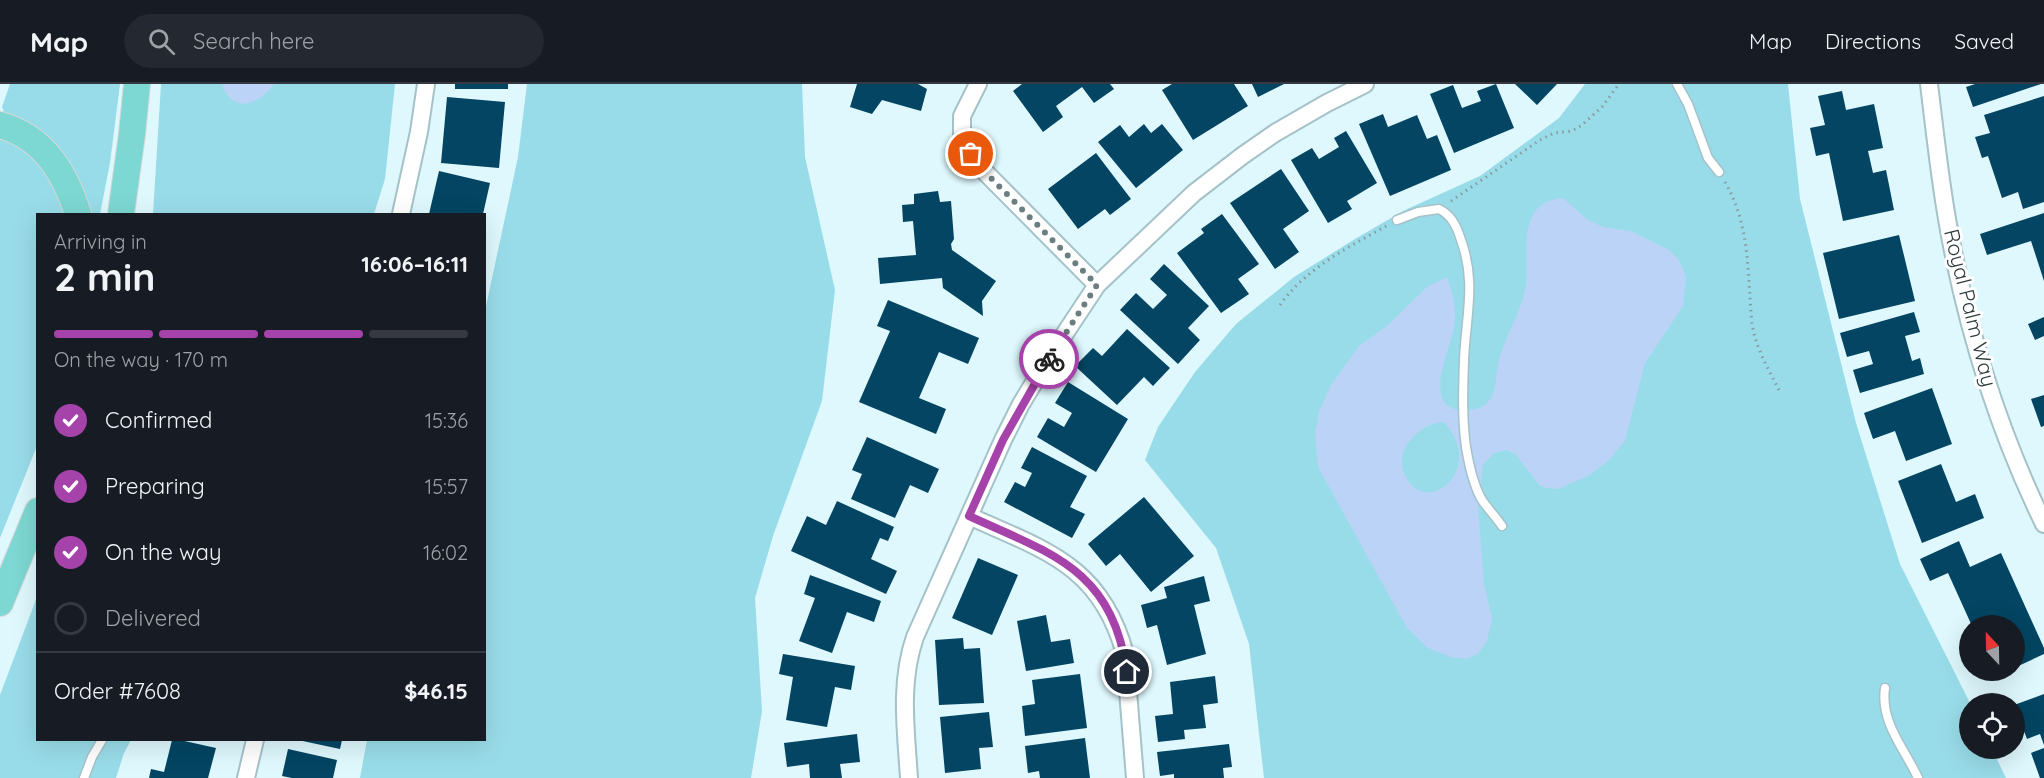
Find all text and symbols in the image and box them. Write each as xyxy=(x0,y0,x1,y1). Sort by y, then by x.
search box xyxy=(124,14,544,68)
text: Map xyxy=(30,24,88,59)
icon: search xyxy=(145,25,178,58)
text: Search here xyxy=(193,27,315,55)
text: Map xyxy=(1749,28,1792,54)
text: Directions xyxy=(1825,28,1921,54)
text: Saved xyxy=(1954,28,2014,54)
pin xyxy=(945,128,996,179)
icon: bag xyxy=(954,137,987,170)
street label: Royal Palm Way xyxy=(1939,226,2003,389)
text: Arriving in xyxy=(54,229,147,254)
text: 16:06–16:11 xyxy=(361,250,468,278)
text: 2 min xyxy=(54,252,156,301)
courier xyxy=(1019,329,1079,389)
icon: bike xyxy=(1033,343,1066,376)
text: On the way · 170 m xyxy=(54,347,228,372)
icon: check xyxy=(54,404,87,437)
text: Confirmed xyxy=(105,406,212,434)
text: 15:36 xyxy=(425,408,468,433)
icon: check xyxy=(54,470,87,503)
text: Preparing xyxy=(105,472,205,500)
text: 15:57 xyxy=(425,474,468,499)
icon: check xyxy=(54,536,87,569)
text: On the way xyxy=(105,538,221,566)
text: 16:02 xyxy=(423,540,468,565)
text: Delivered xyxy=(105,604,201,632)
north arrow xyxy=(1959,615,2025,681)
map controls xyxy=(1959,615,2025,759)
pin xyxy=(1101,646,1152,697)
icon: home xyxy=(1110,655,1143,688)
text: Order #7608 xyxy=(54,677,181,705)
text: $46.15 xyxy=(404,677,468,705)
button: locate xyxy=(1959,693,2025,759)

